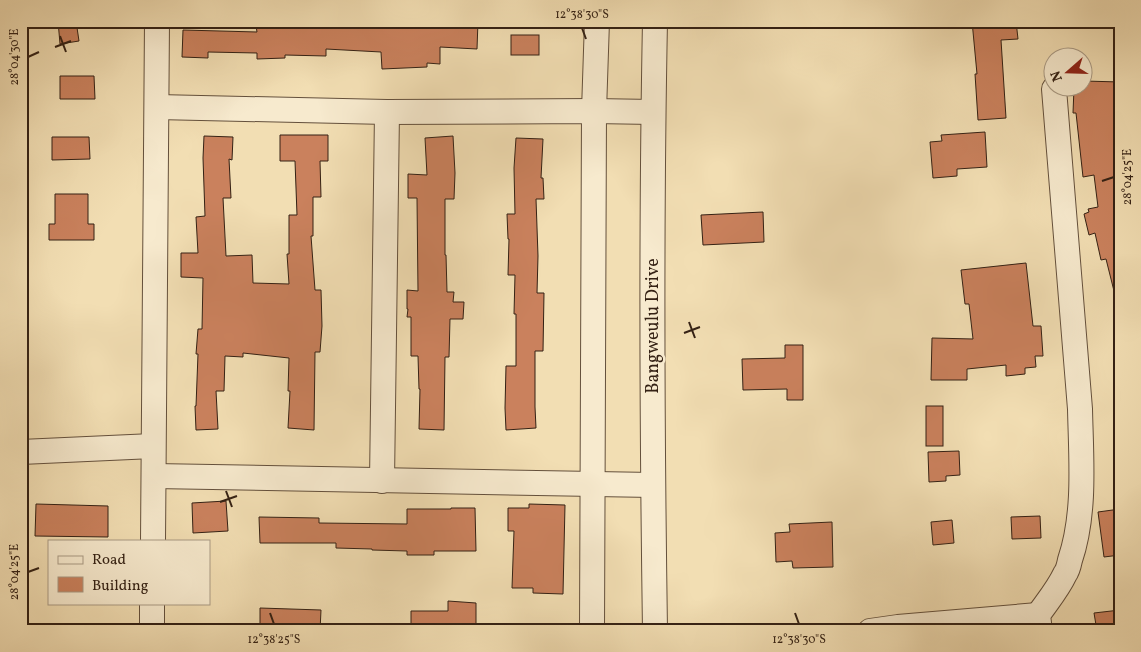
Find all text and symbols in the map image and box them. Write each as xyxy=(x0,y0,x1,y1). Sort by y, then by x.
text: 12°38'30"S xyxy=(555,7,609,23)
text: 28°04'30"E xyxy=(7,28,23,86)
north arrow xyxy=(1044,48,1094,98)
text: N xyxy=(1047,68,1068,84)
text: 28°04'25"E xyxy=(1120,149,1136,205)
street label: Bangweulu Drive xyxy=(641,258,666,394)
legend xyxy=(48,540,210,604)
text: 28°04'25"E xyxy=(7,544,23,600)
text: Road xyxy=(92,550,126,571)
text: Building xyxy=(92,576,149,597)
text: 12°38'25"S xyxy=(248,632,300,648)
text: 12°38'30"S xyxy=(772,632,826,648)

